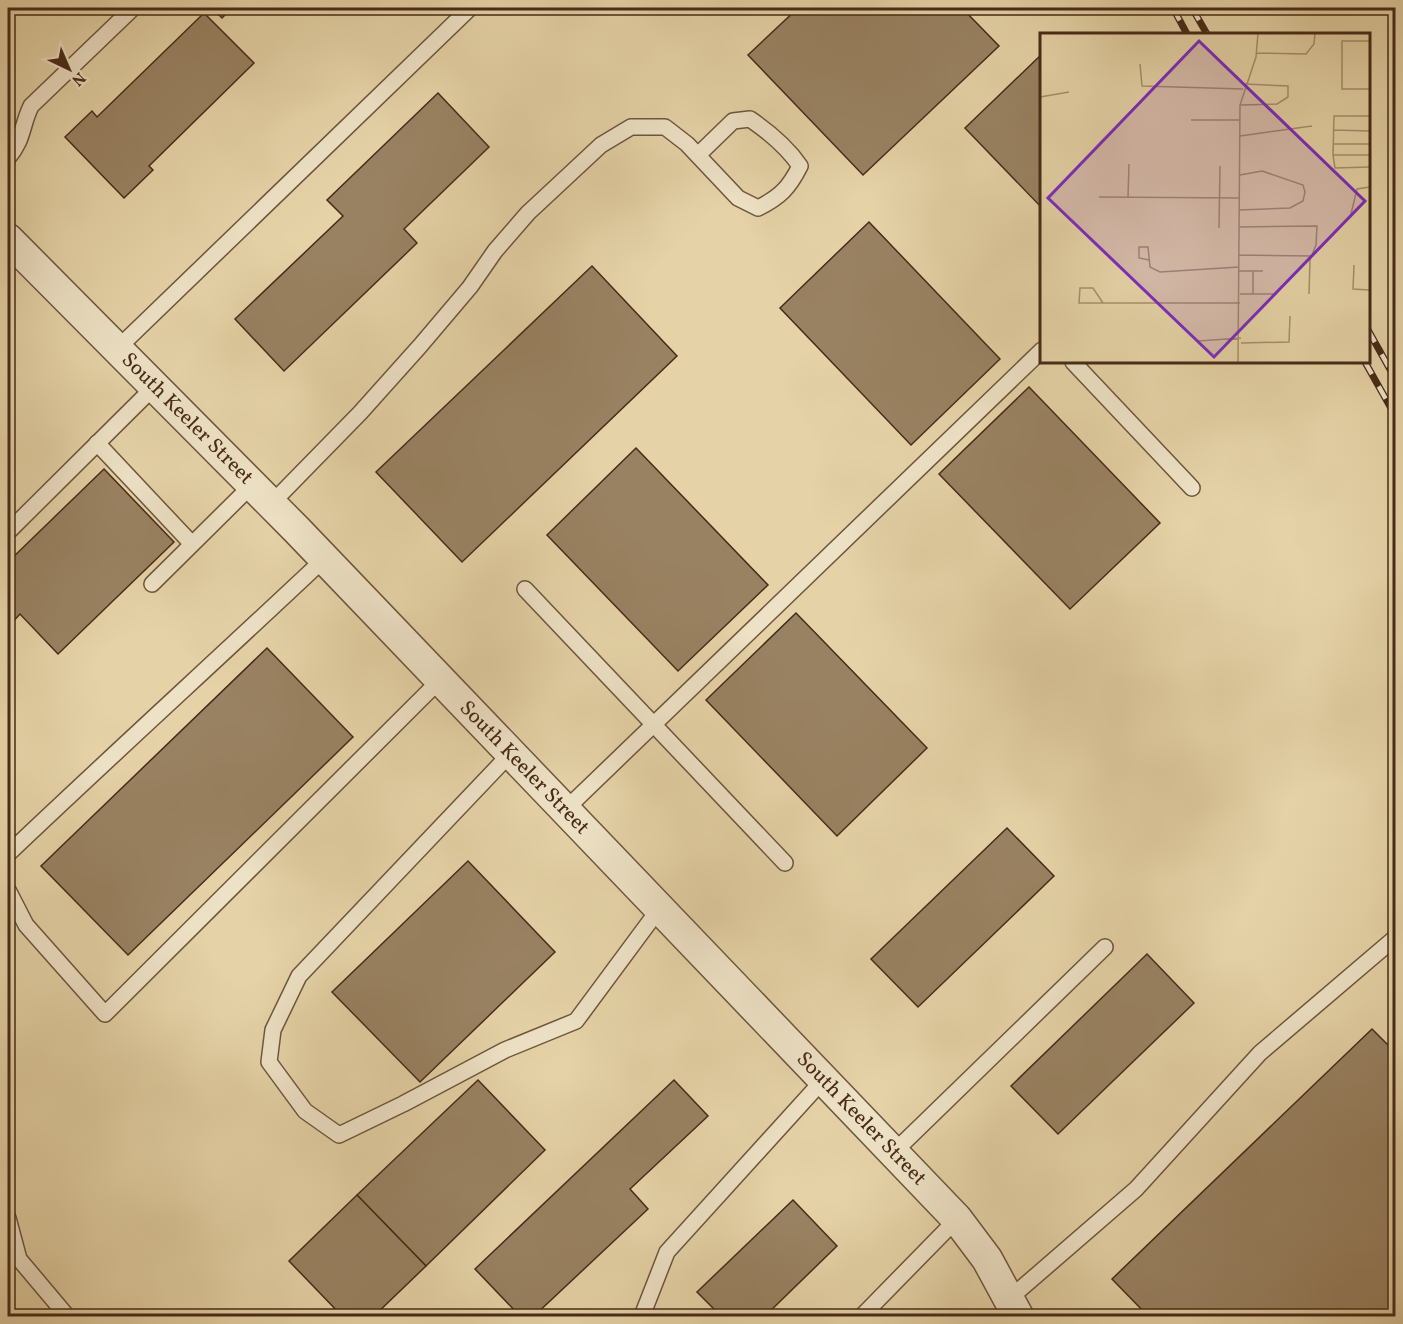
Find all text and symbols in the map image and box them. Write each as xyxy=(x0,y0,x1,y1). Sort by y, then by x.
inset map xyxy=(1040,33,1370,363)
north arrow xyxy=(39,39,99,99)
text: N xyxy=(66,66,90,91)
street label: South Keeler Street xyxy=(114,346,260,492)
street label: South Keeler Street xyxy=(452,695,596,841)
street label: South Keeler Street xyxy=(789,1046,933,1192)

